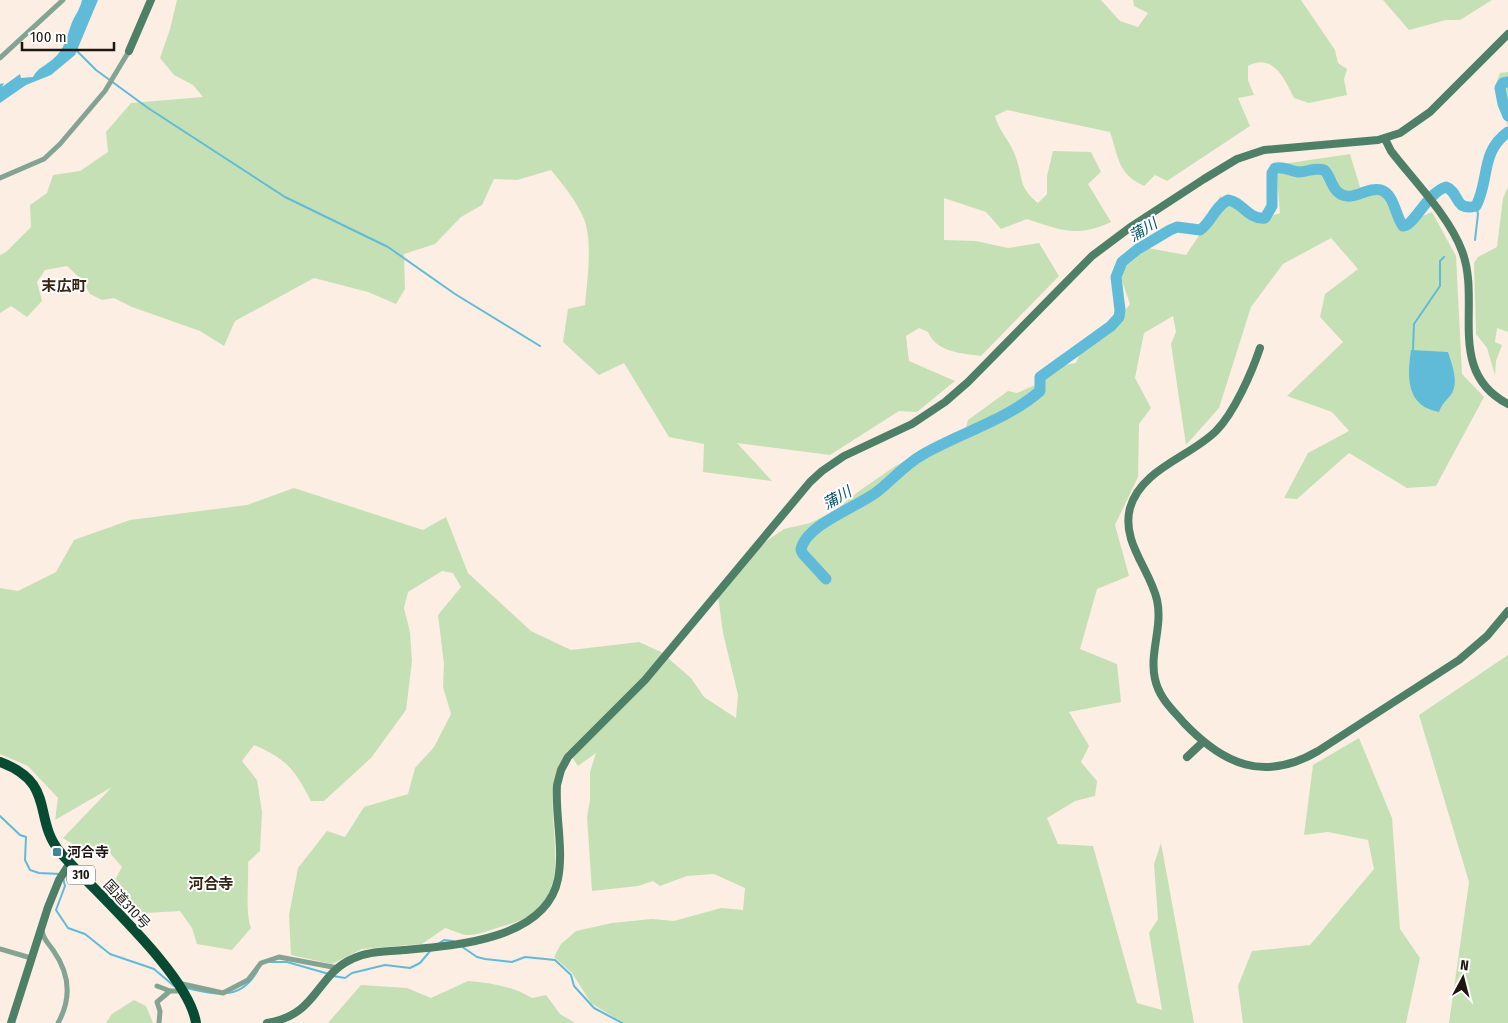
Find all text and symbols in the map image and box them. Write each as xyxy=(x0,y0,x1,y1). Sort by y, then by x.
scale bar xyxy=(22,20,115,52)
text: 100 m xyxy=(30,28,67,46)
water label: 蒲川 xyxy=(1126,214,1162,245)
district label: 末広町 xyxy=(41,277,87,295)
water label: 蒲川 xyxy=(820,482,856,513)
place label: 河合寺 xyxy=(67,844,109,861)
marker: 河合寺 xyxy=(51,846,63,858)
road number: 310 xyxy=(67,866,95,884)
district label: 河合寺 xyxy=(188,875,234,893)
street label: 国道310号 xyxy=(100,876,154,932)
north arrow xyxy=(1438,953,1488,1003)
text: N xyxy=(1459,957,1470,975)

